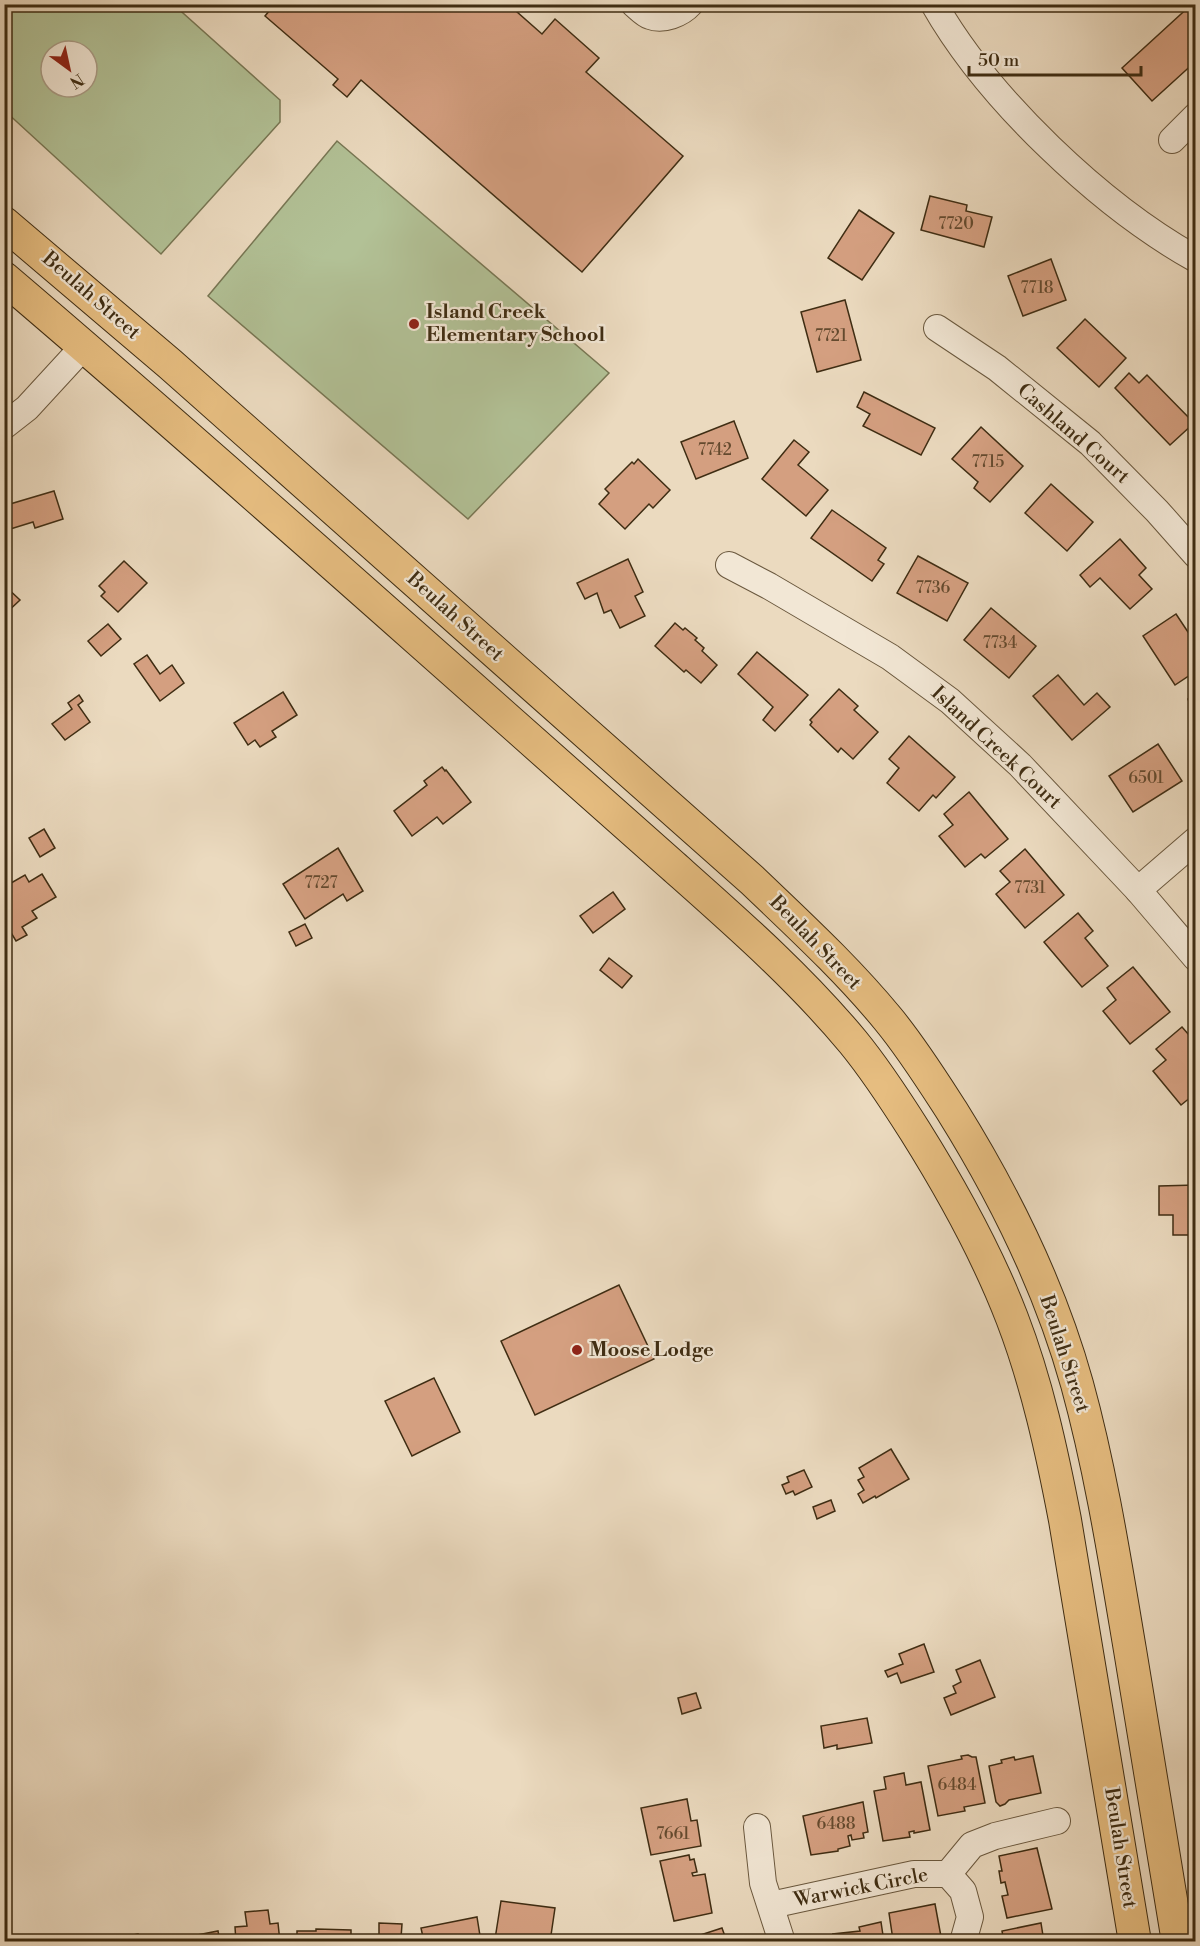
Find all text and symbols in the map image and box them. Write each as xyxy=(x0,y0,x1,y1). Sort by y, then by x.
north arrow xyxy=(39,39,99,99)
scale bar xyxy=(969,39,1142,77)
text: 50 m xyxy=(978,49,1020,72)
text: N xyxy=(66,69,87,93)
house number: 7720 xyxy=(938,214,974,234)
street label: Beulah Street xyxy=(36,246,145,345)
house number: 7718 xyxy=(1020,278,1054,298)
place label: Island Creek Elementary School xyxy=(426,300,605,348)
marker: Island Creek Elementary School xyxy=(407,317,421,331)
house number: 7721 xyxy=(815,326,847,346)
street label: Cashland Court xyxy=(1012,378,1134,490)
house number: 7742 xyxy=(698,440,732,460)
house number: 7715 xyxy=(972,452,1004,472)
street label: Beulah Street xyxy=(401,566,509,667)
house number: 7736 xyxy=(916,578,951,598)
house number: 7734 xyxy=(983,633,1018,653)
street label: Island Creek Court xyxy=(926,681,1066,815)
house number: 6501 xyxy=(1128,768,1164,788)
house number: 7727 xyxy=(304,873,338,893)
house number: 7731 xyxy=(1014,878,1046,898)
street label: Beulah Street xyxy=(763,890,866,996)
street label: Beulah Street xyxy=(1033,1291,1095,1416)
place label: Moose Lodge xyxy=(589,1338,714,1363)
marker: Moose Lodge xyxy=(570,1343,584,1357)
house number: 6484 xyxy=(937,1775,977,1795)
street label: Beulah Street xyxy=(1098,1785,1142,1910)
house number: 6488 xyxy=(816,1814,856,1834)
house number: 7661 xyxy=(656,1824,690,1844)
street label: Warwick Circle xyxy=(791,1863,930,1913)

